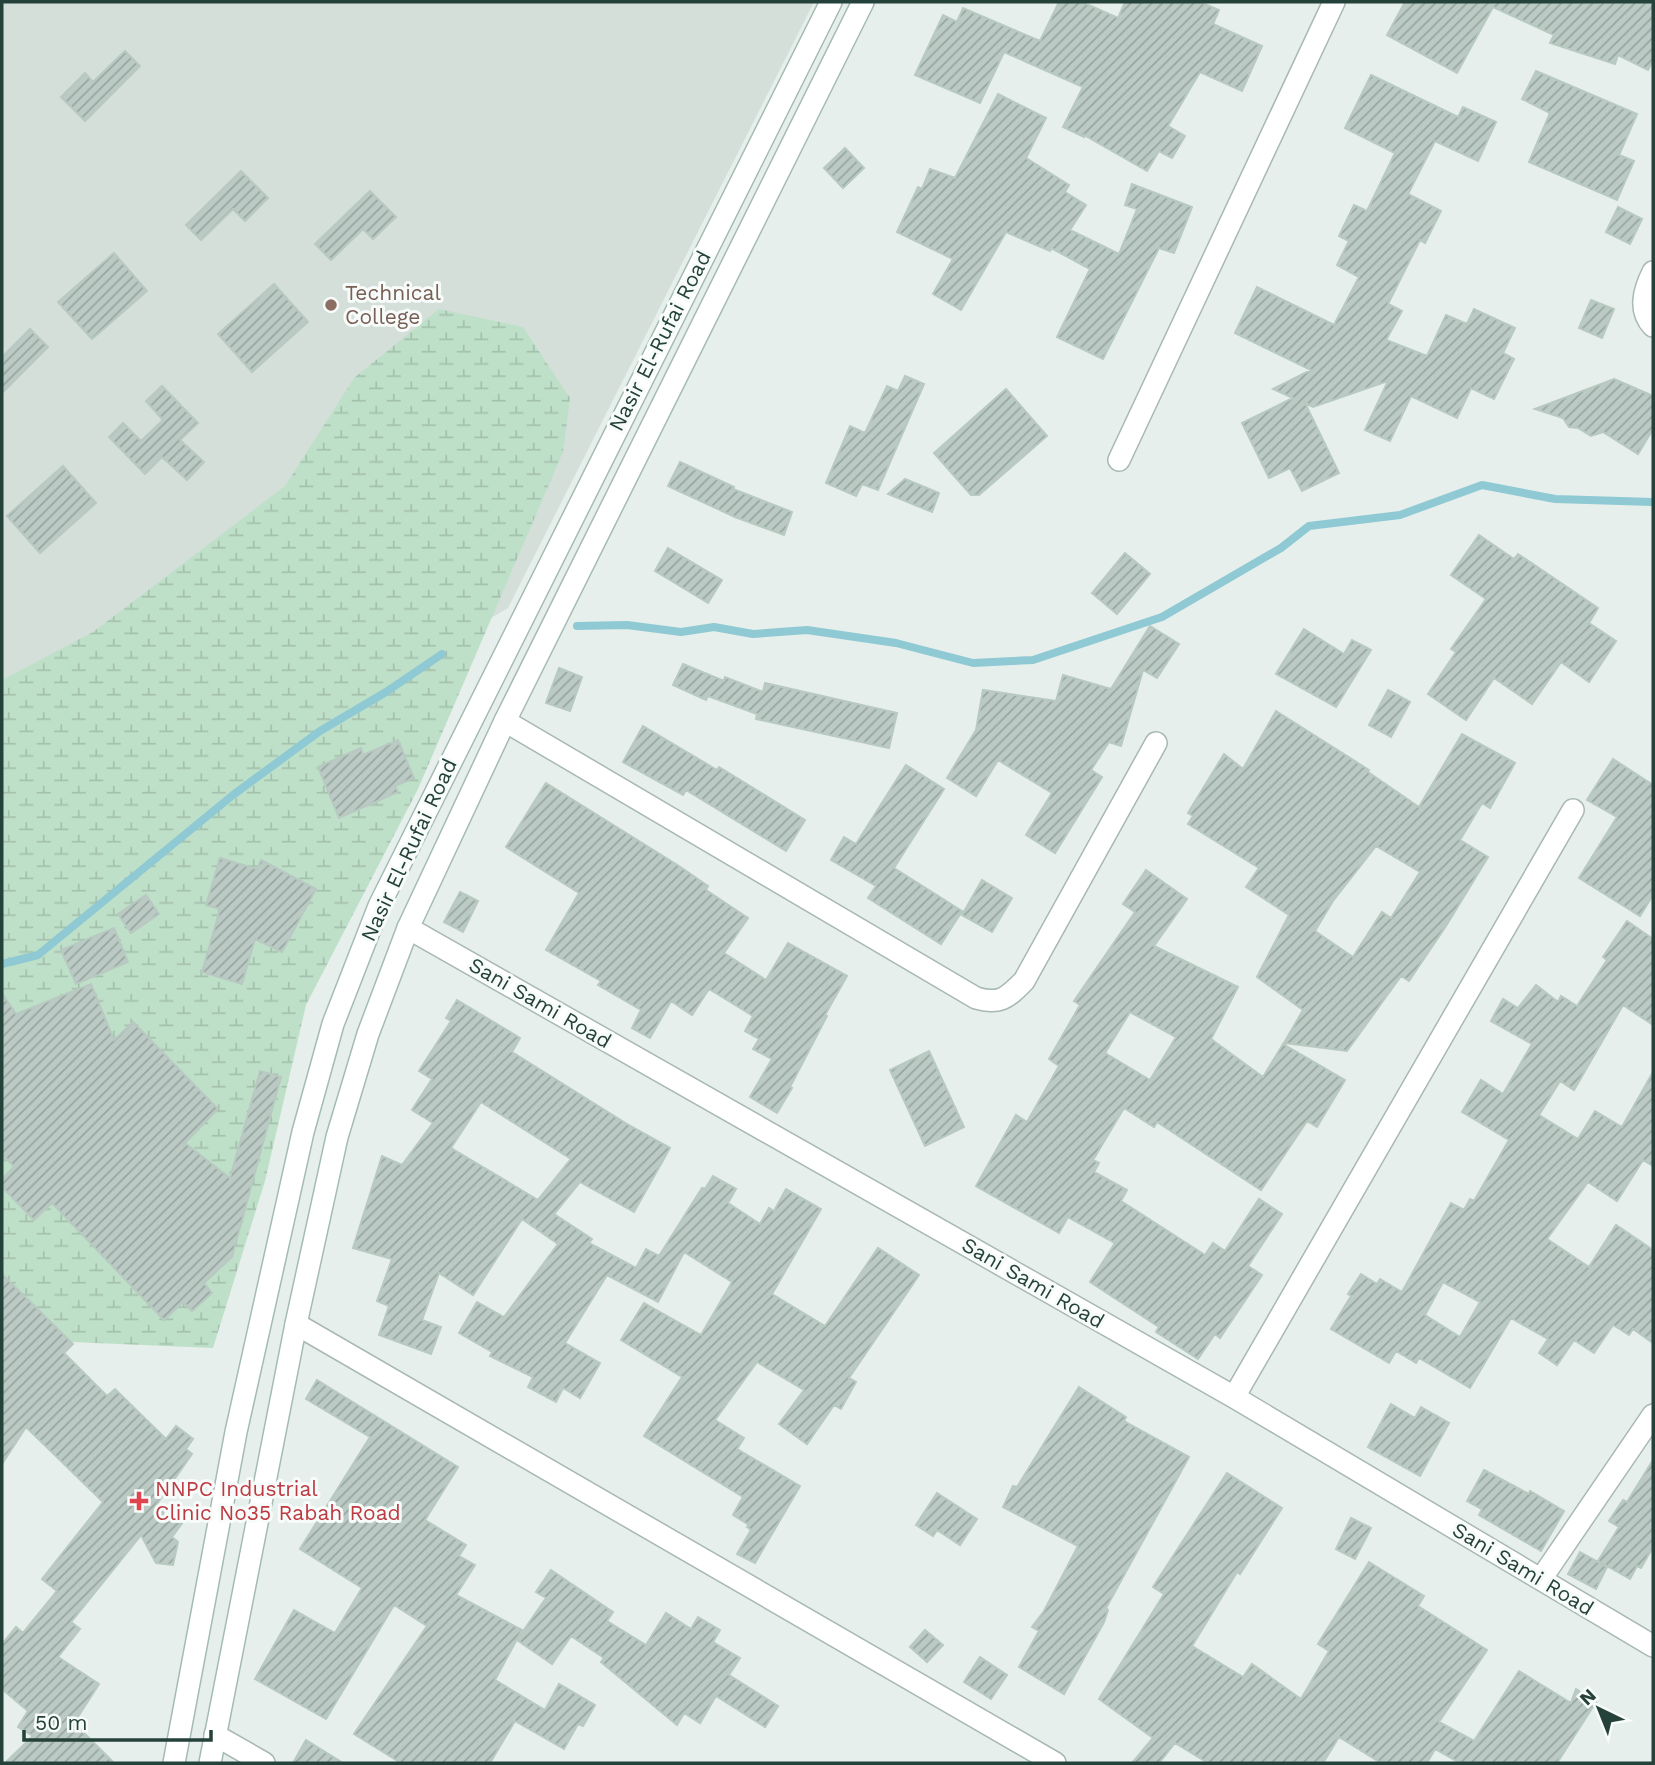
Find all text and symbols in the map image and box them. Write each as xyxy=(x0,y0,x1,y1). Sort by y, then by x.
street label: Nasir El-Rufai Road xyxy=(603,246,716,435)
place label: Technical College xyxy=(345,280,441,329)
marker: Technical College xyxy=(323,297,339,313)
street label: Nasir El-Rufai Road xyxy=(355,754,462,945)
street label: Sani Sami Road xyxy=(465,952,616,1053)
street label: Sani Sami Road xyxy=(958,1232,1109,1333)
place label: NNPC Industrial Clinic No35 Rabah Road xyxy=(155,1476,401,1525)
marker: NNPC Industrial Clinic No35 Rabah Road xyxy=(129,1491,149,1511)
street label: Sani Sami Road xyxy=(1448,1517,1598,1621)
north arrow xyxy=(1564,1674,1634,1744)
text: N xyxy=(1575,1684,1601,1710)
scale bar xyxy=(24,1698,212,1742)
text: 50 m xyxy=(35,1710,87,1735)

